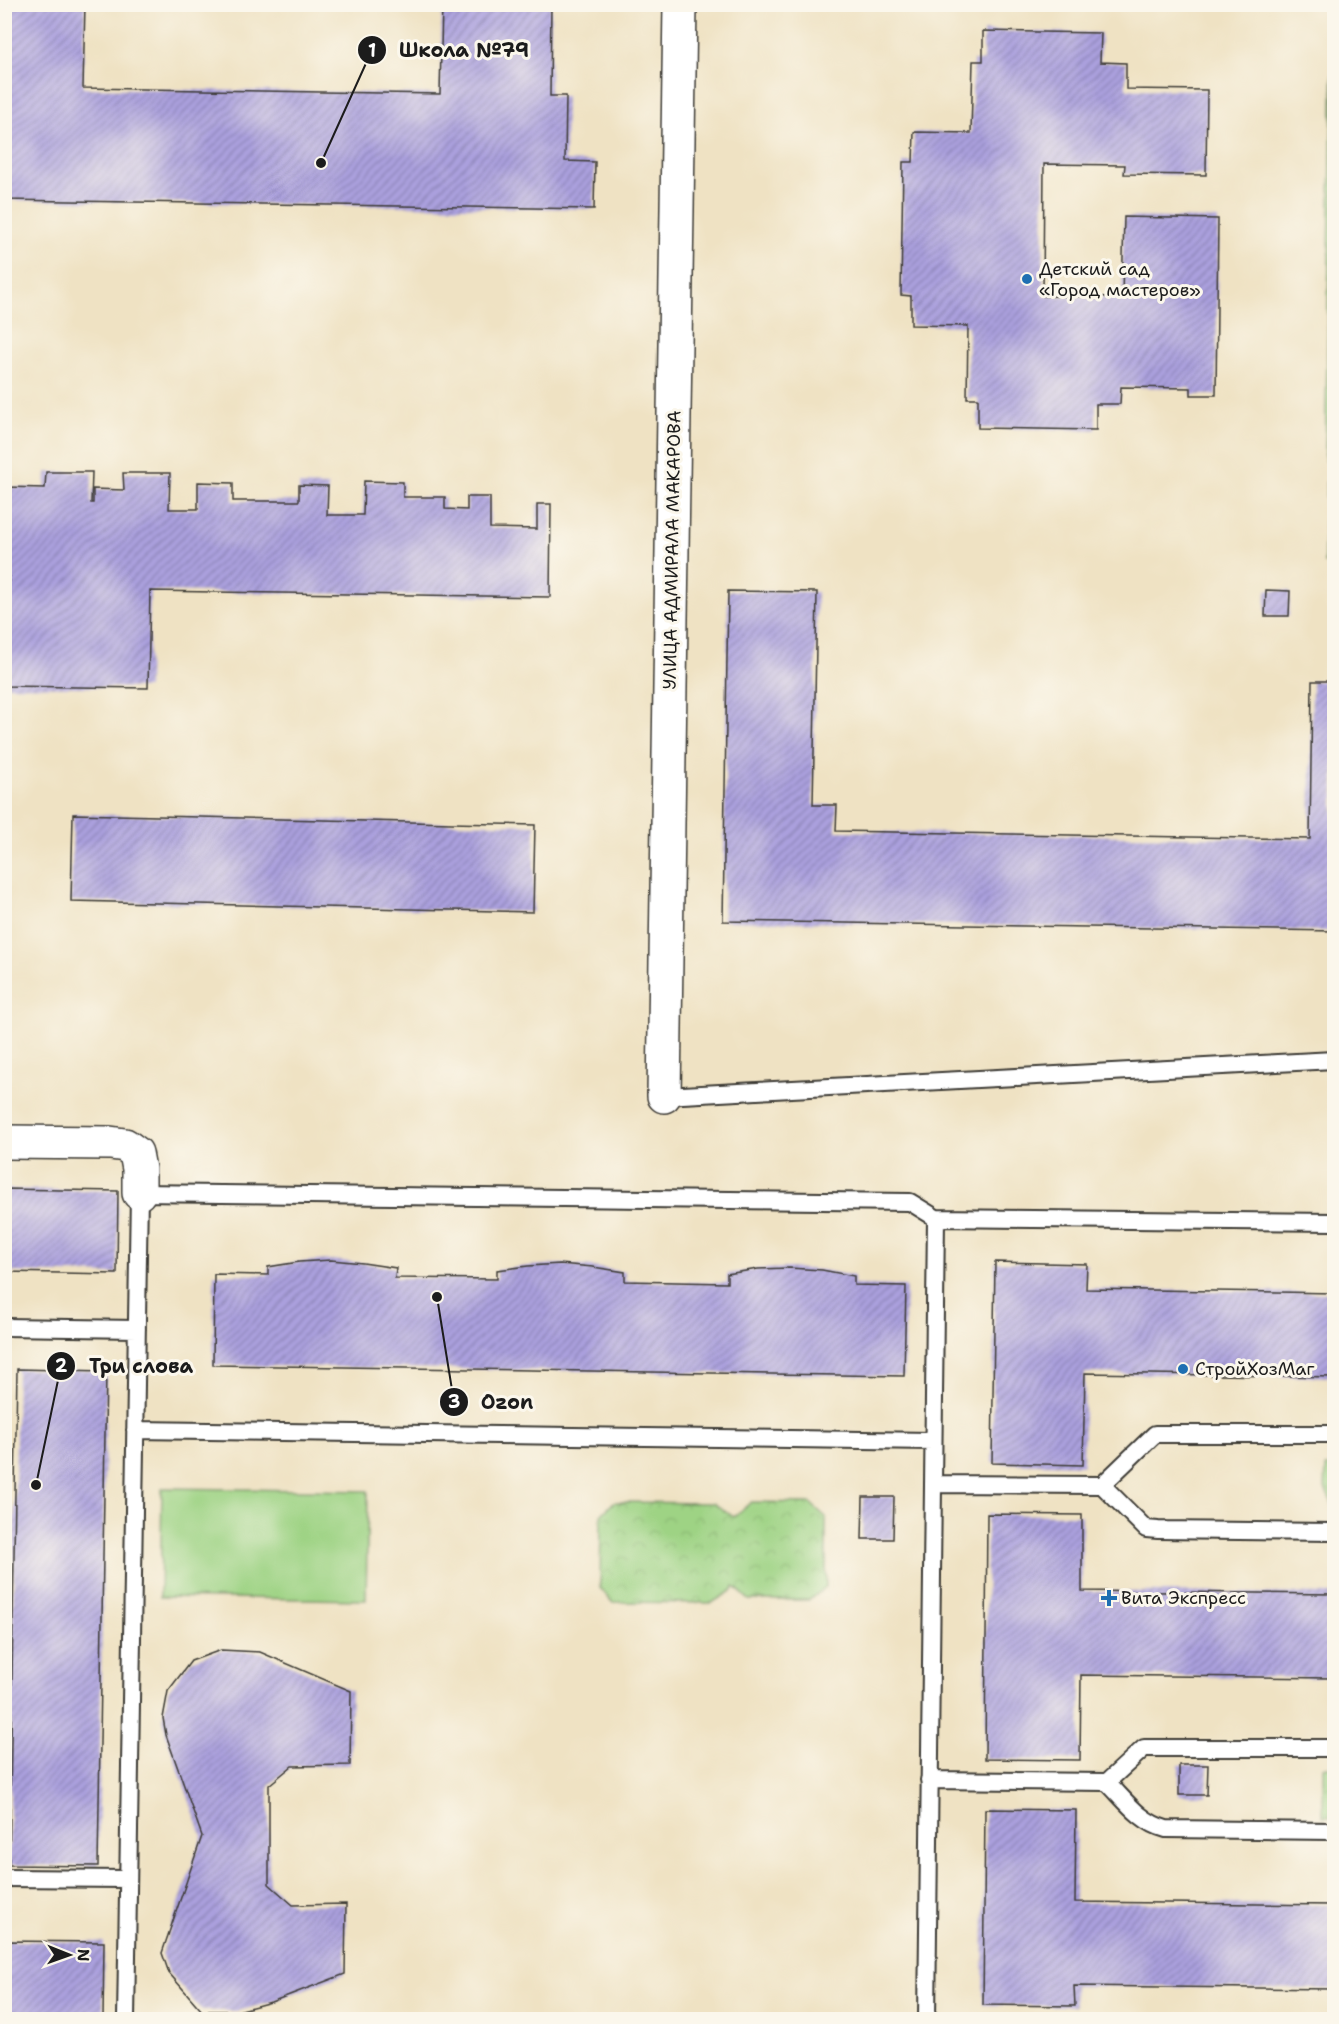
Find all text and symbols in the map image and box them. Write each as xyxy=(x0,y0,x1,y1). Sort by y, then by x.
callout: Школа №79 xyxy=(357,31,541,69)
text: Школа №79 xyxy=(399,37,529,63)
text: 1 xyxy=(368,39,376,63)
place label: Детский сад «Город мастеров» xyxy=(1039,257,1201,302)
marker: Детский сад «Город мастеров» xyxy=(1020,272,1034,286)
street label: УЛИЦА АДМИРАЛА МАКАРОВА xyxy=(658,410,686,690)
callout: Три слова xyxy=(46,1347,205,1385)
text: Три слова xyxy=(89,1353,193,1379)
text: 2 xyxy=(55,1354,68,1378)
place label: СтройХозМаг xyxy=(1195,1357,1314,1381)
marker: СтройХозМаг xyxy=(1176,1362,1190,1376)
callout: Ozon xyxy=(439,1383,545,1421)
text: Ozon xyxy=(481,1389,533,1415)
text: 3 xyxy=(448,1390,460,1414)
place label: Вита Экспресс xyxy=(1121,1586,1246,1610)
marker: Вита Экспресс xyxy=(1102,1591,1116,1605)
north arrow xyxy=(39,1925,99,1985)
text: N xyxy=(73,1949,94,1962)

